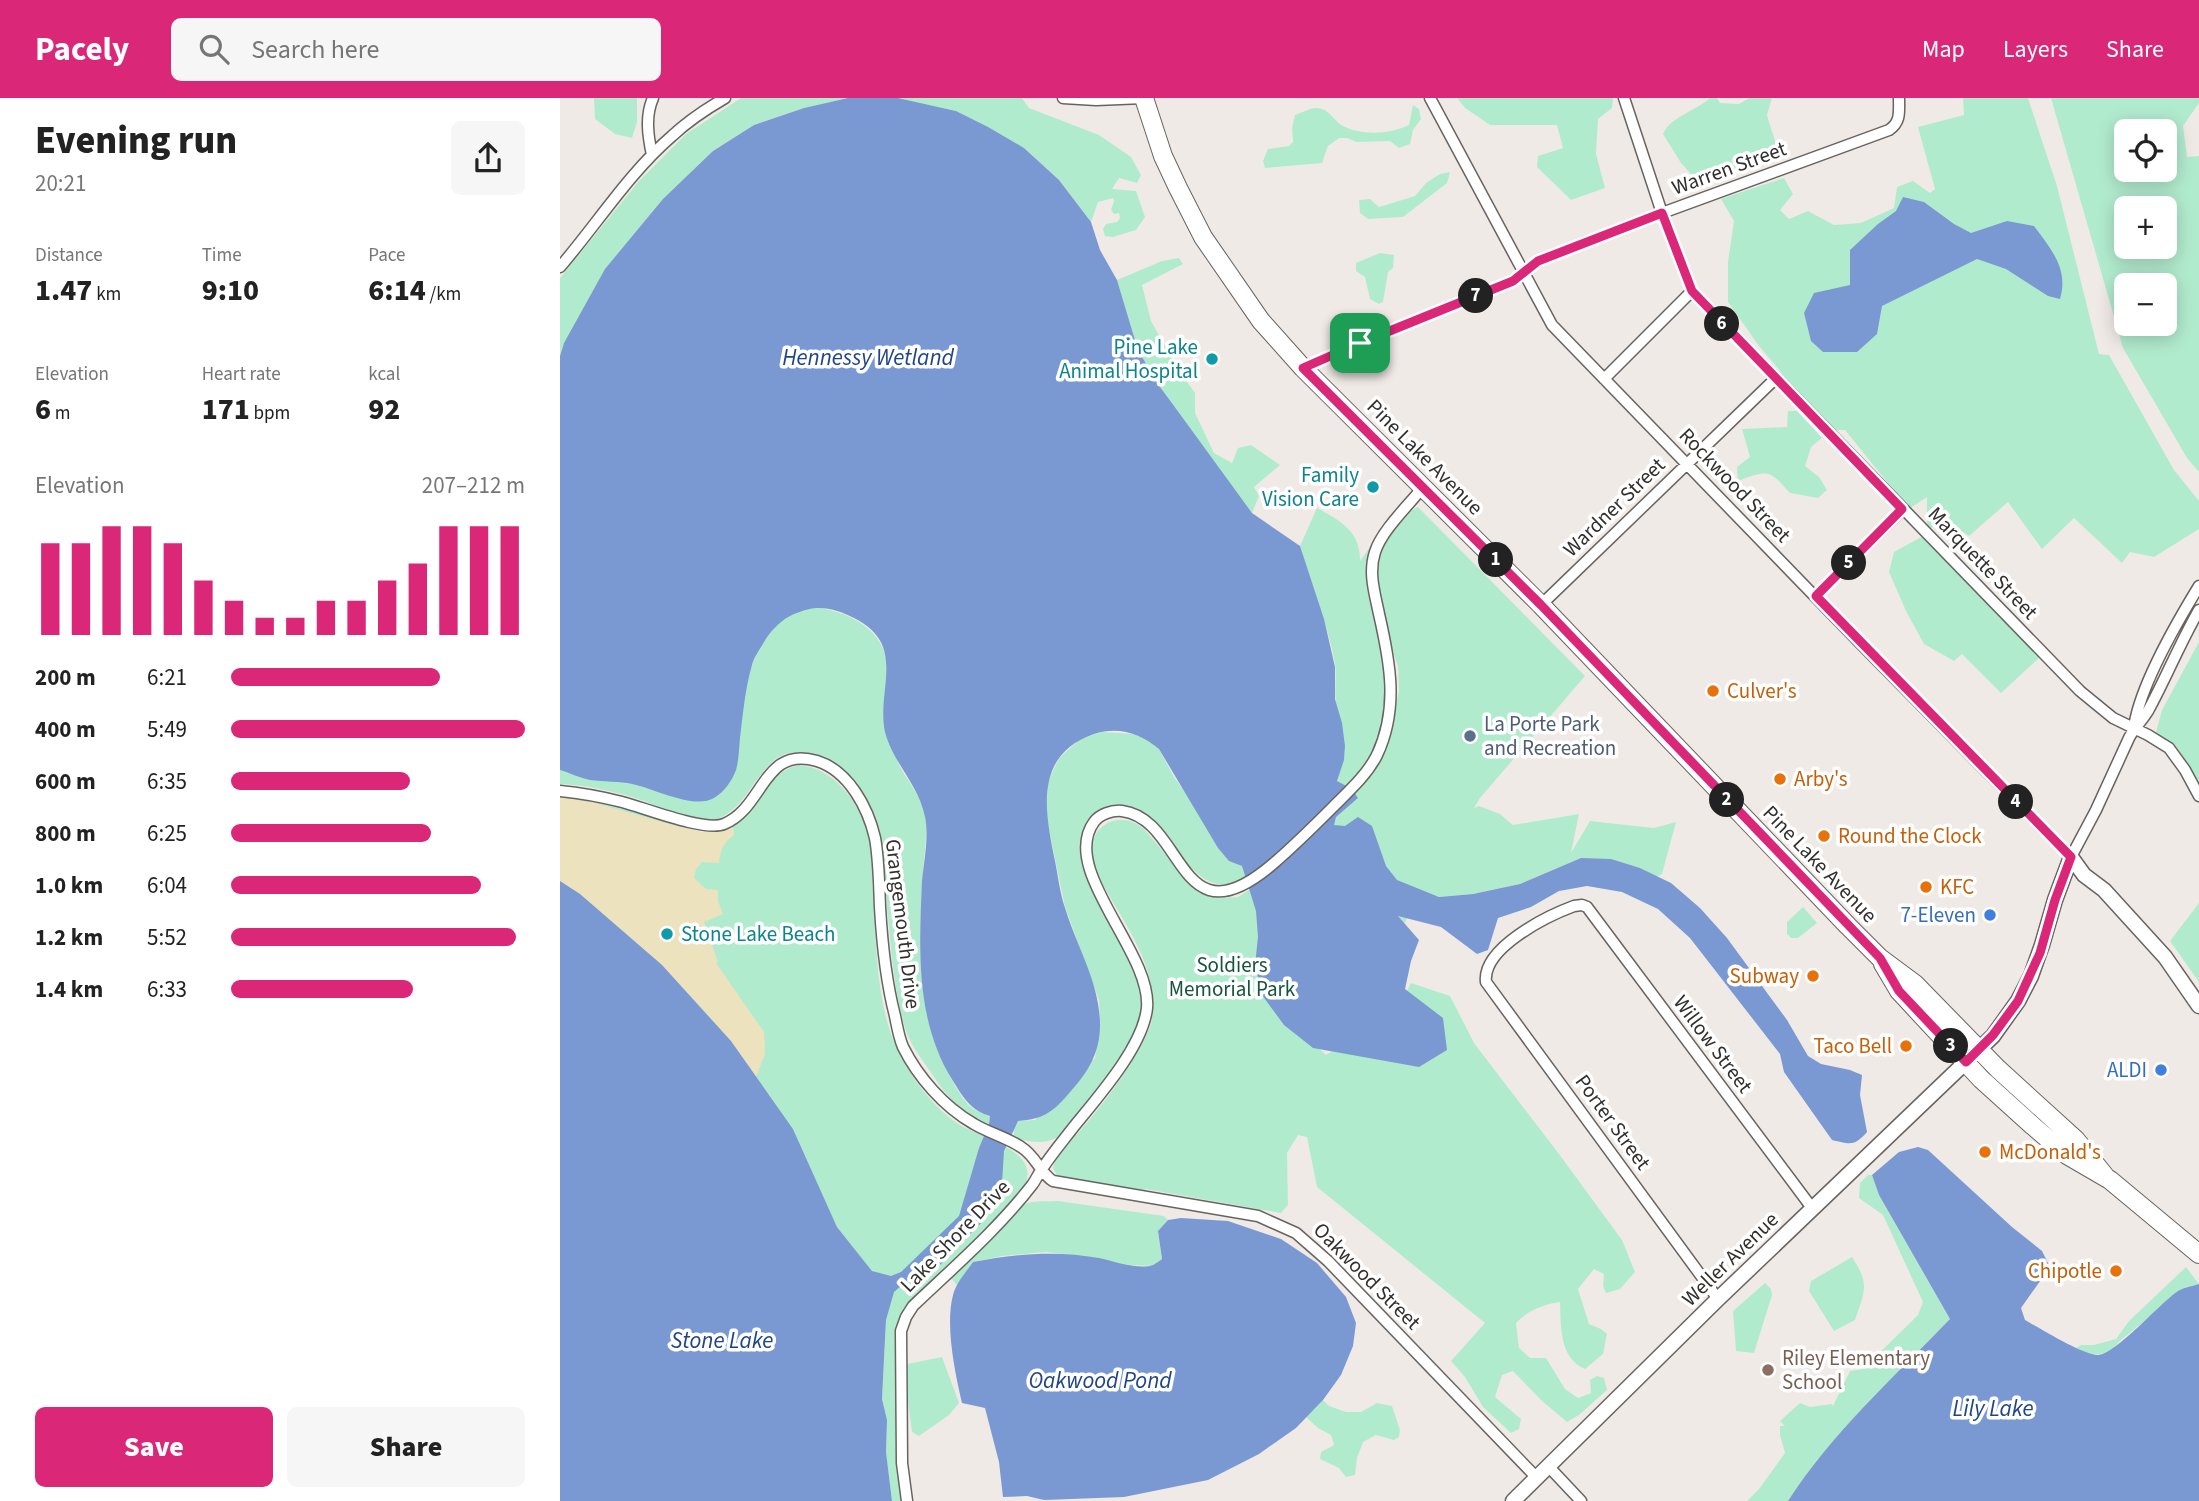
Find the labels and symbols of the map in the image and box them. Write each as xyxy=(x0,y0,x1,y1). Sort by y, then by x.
street label: Warren Street xyxy=(1668,133,1790,203)
pin: 7 xyxy=(1458,278,1494,314)
pin: 6 xyxy=(1704,306,1740,342)
pin xyxy=(1330,313,1390,373)
place label: Pine Lake Animal Hospital xyxy=(1059,332,1198,386)
water label: Hennessy Wetland xyxy=(782,341,954,374)
marker: Pine Lake Animal Hospital xyxy=(1204,351,1220,367)
street label: Pine Lake Avenue xyxy=(1360,392,1490,522)
street label: Rockwood Street xyxy=(1672,421,1798,549)
street label: Wardner Street xyxy=(1556,451,1672,563)
place label: Family Vision Care xyxy=(1262,460,1359,514)
marker: Family Vision Care xyxy=(1365,479,1381,495)
street label: Marquette Street xyxy=(1921,500,2045,626)
pin: 1 xyxy=(1478,542,1514,578)
pin: 5 xyxy=(1832,546,1866,580)
place label: Culver's xyxy=(1727,676,1797,706)
marker: Culver's xyxy=(1705,683,1721,699)
place label: La Porte Park and Recreation xyxy=(1484,709,1616,763)
marker: La Porte Park and Recreation xyxy=(1462,728,1478,744)
place label: Arby's xyxy=(1794,764,1848,794)
marker: Arby's xyxy=(1772,771,1788,787)
pin: 2 xyxy=(1710,782,1744,818)
pin: 4 xyxy=(1998,784,2034,820)
street label: Pine Lake Avenue xyxy=(1756,798,1884,930)
place label: Round the Clock xyxy=(1838,821,1982,851)
marker: Round the Clock xyxy=(1816,828,1832,844)
street label: Grangemouth Drive xyxy=(878,837,928,1011)
place label: KFC xyxy=(1940,872,1974,902)
marker: KFC xyxy=(1918,879,1934,895)
place label: 7-Eleven xyxy=(1900,900,1976,930)
marker: 7-Eleven xyxy=(1982,907,1998,923)
place label: Stone Lake Beach xyxy=(681,919,836,949)
marker: Stone Lake Beach xyxy=(659,926,675,942)
park label: Soldiers Memorial Park xyxy=(1169,950,1296,1004)
place label: Subway xyxy=(1730,961,1799,991)
marker: Subway xyxy=(1805,968,1821,984)
street label: Willow Street xyxy=(1666,989,1760,1099)
pin: 3 xyxy=(1934,1028,1968,1063)
place label: Taco Bell xyxy=(1813,1031,1892,1061)
marker: Taco Bell xyxy=(1898,1038,1914,1054)
place label: ALDI xyxy=(2107,1055,2147,1085)
marker: ALDI xyxy=(2153,1062,2169,1078)
street label: Porter Street xyxy=(1568,1068,1658,1176)
place label: McDonald's xyxy=(1999,1137,2101,1167)
marker: McDonald's xyxy=(1977,1144,1993,1160)
street label: Lake Shore Drive xyxy=(893,1173,1017,1299)
street label: Weller Avenue xyxy=(1675,1205,1785,1313)
street label: Oakwood Street xyxy=(1306,1215,1428,1337)
place label: Chipotle xyxy=(2028,1256,2102,1286)
marker: Chipotle xyxy=(2108,1263,2124,1279)
water label: Stone Lake xyxy=(671,1324,773,1357)
place label: Riley Elementary School xyxy=(1782,1343,1930,1397)
marker: Riley Elementary School xyxy=(1760,1362,1776,1378)
water label: Oakwood Pond xyxy=(1028,1364,1172,1397)
water label: Lily Lake xyxy=(1953,1392,2033,1425)

